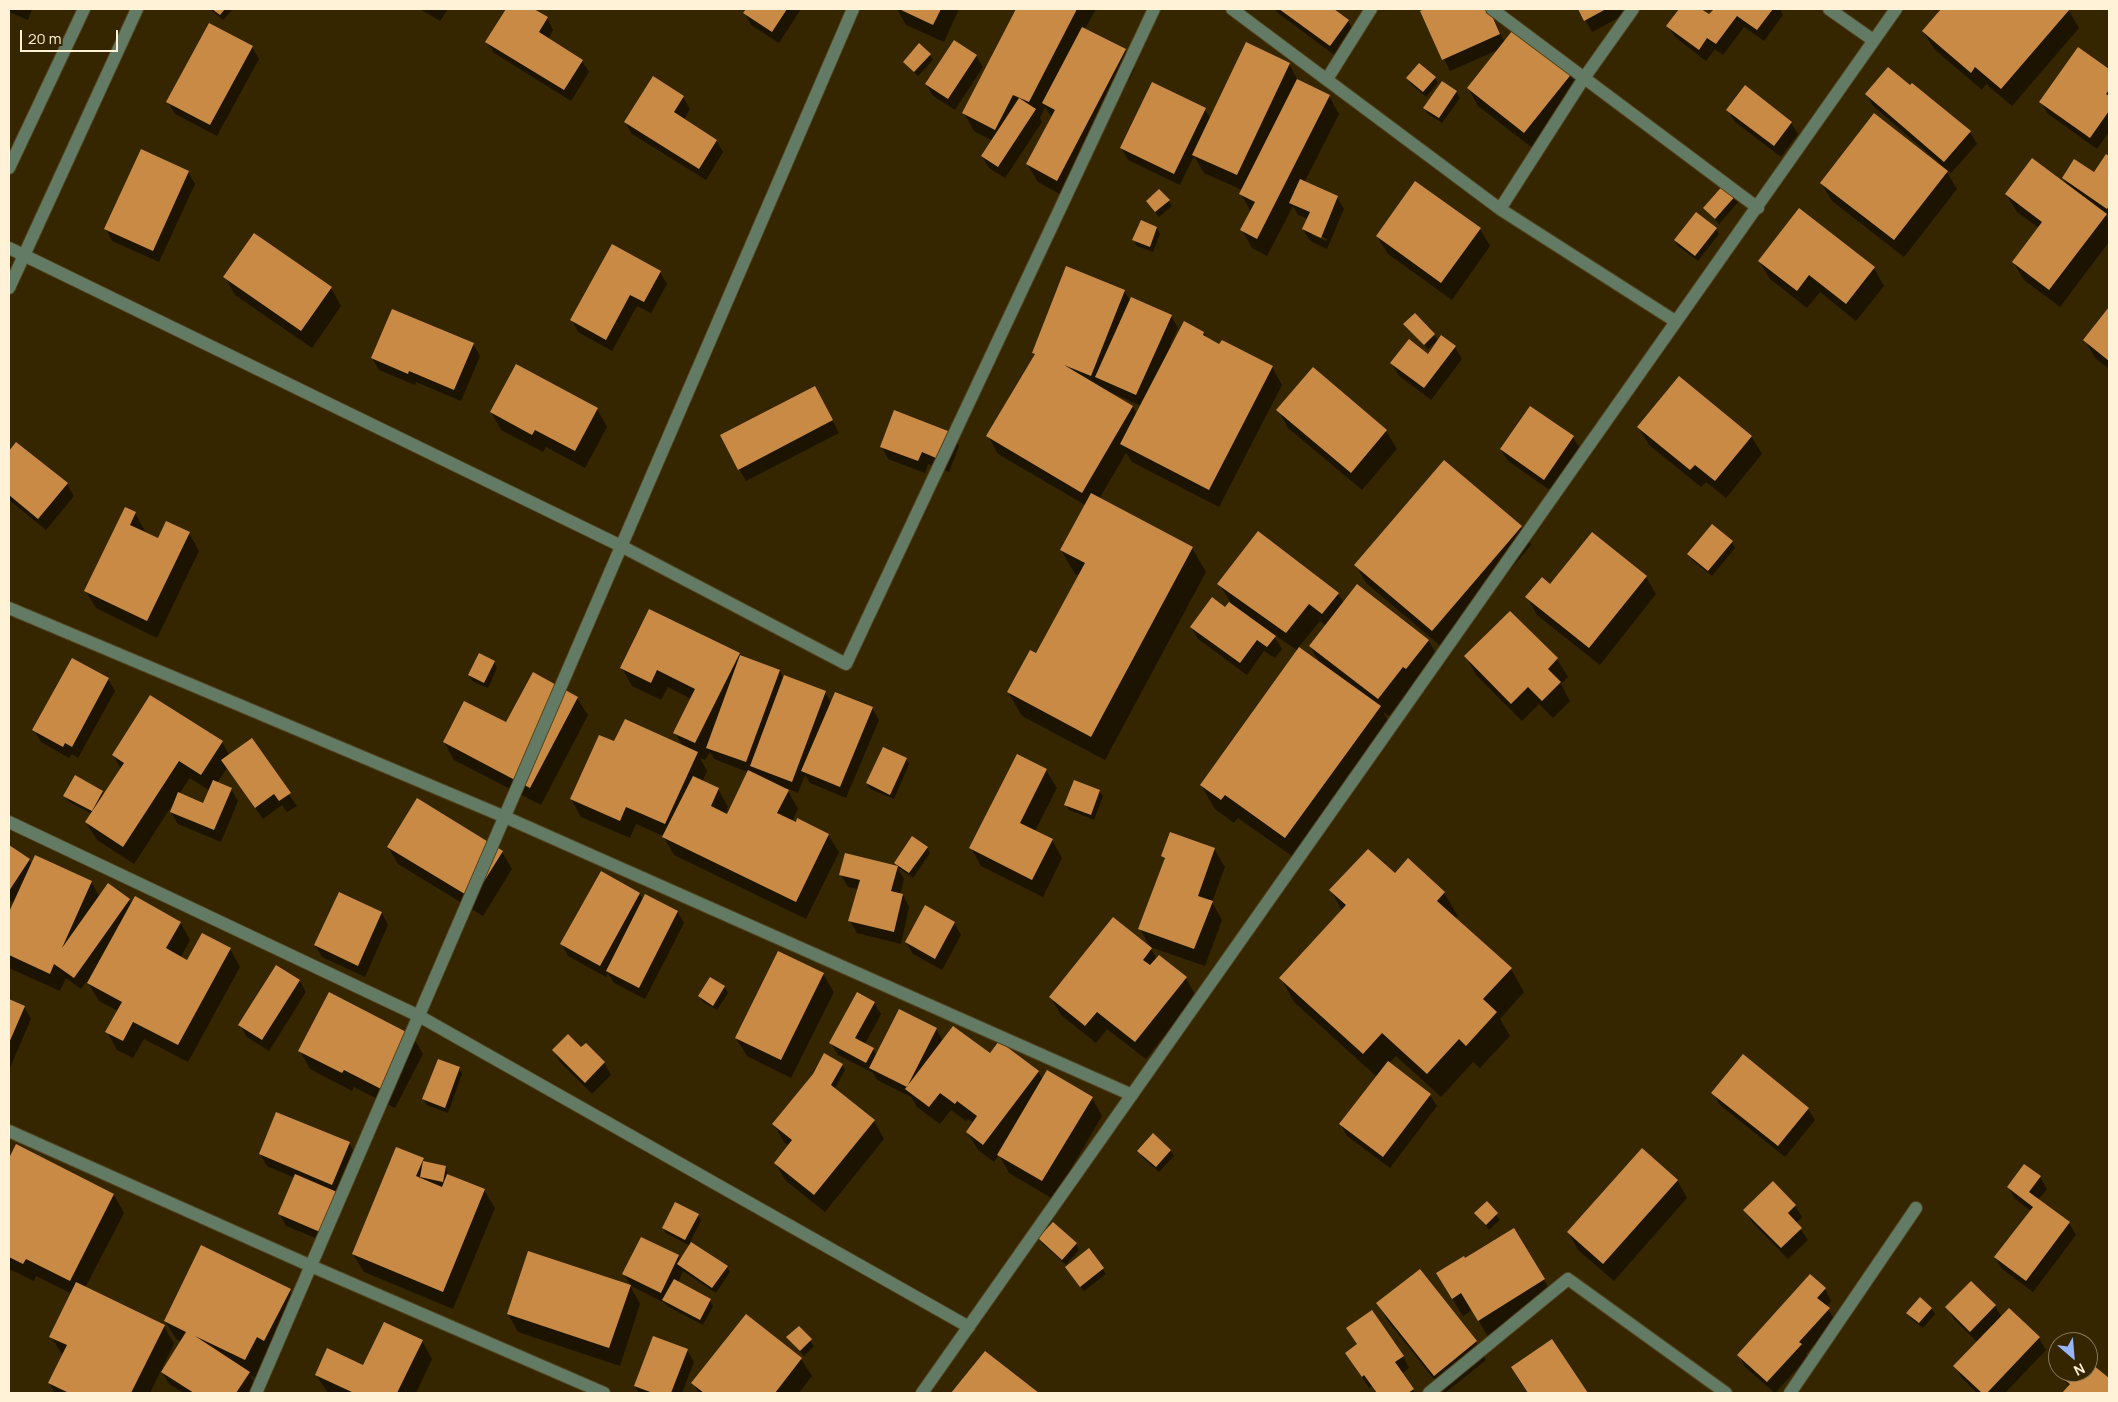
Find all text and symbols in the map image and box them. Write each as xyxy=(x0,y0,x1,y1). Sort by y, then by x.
scale bar xyxy=(22,20,120,52)
text: 20 m xyxy=(28,28,61,49)
north arrow xyxy=(2048,1332,2098,1382)
text: N xyxy=(2071,1359,2088,1381)

